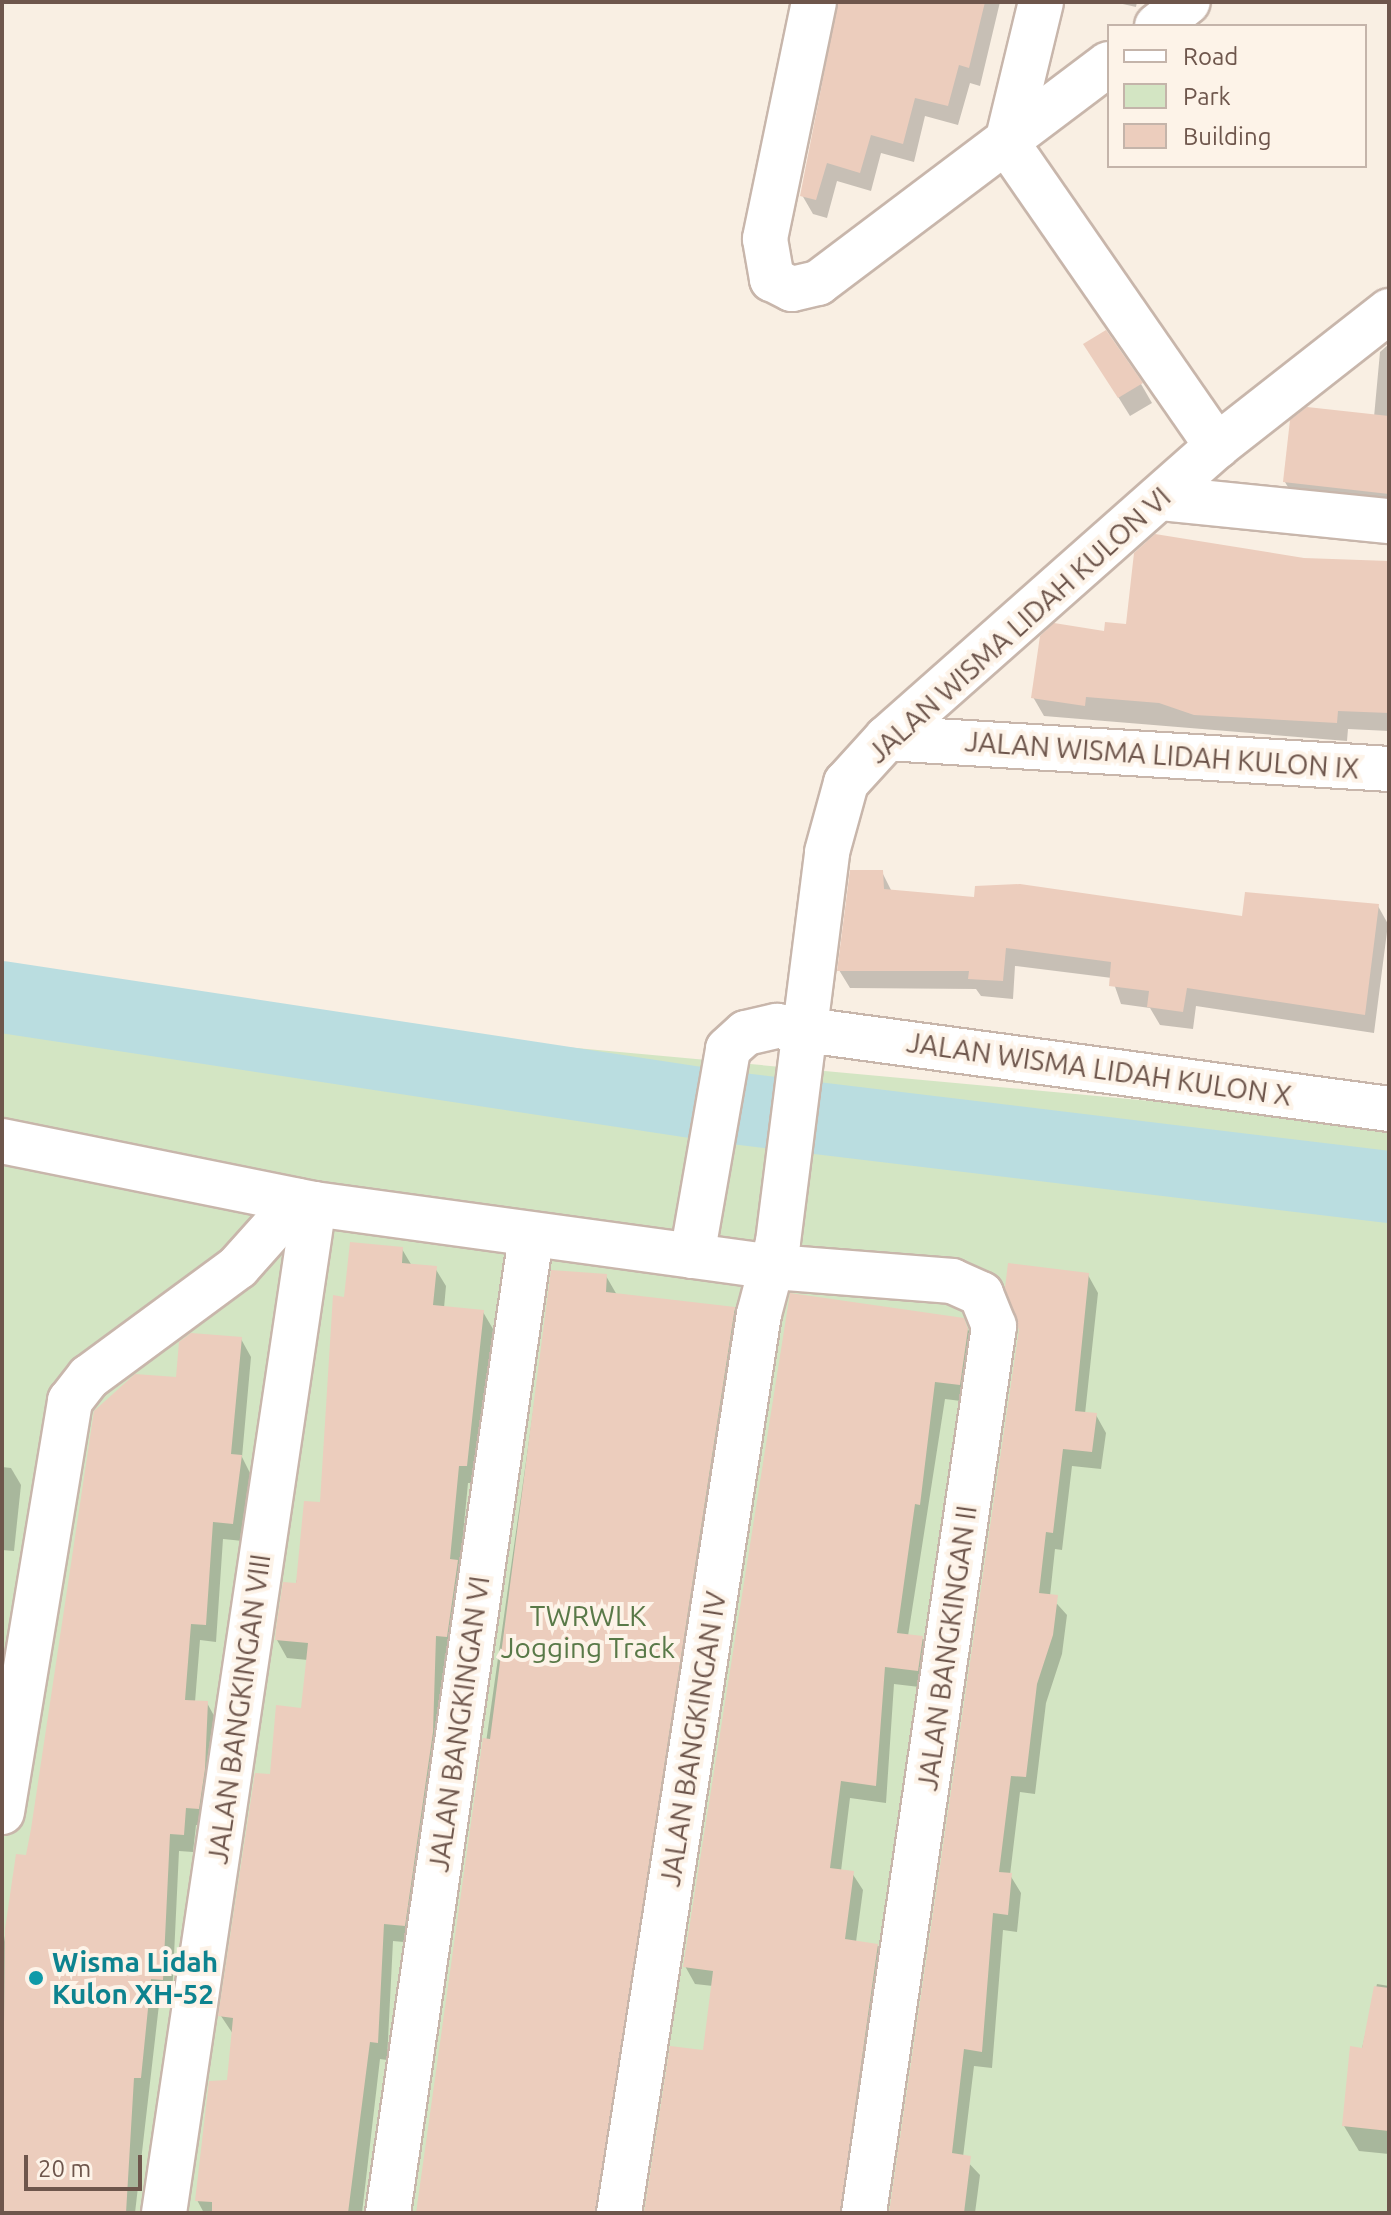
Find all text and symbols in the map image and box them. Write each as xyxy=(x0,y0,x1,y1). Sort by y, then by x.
legend xyxy=(1107,24,1367,168)
text: Road xyxy=(1183,43,1238,70)
text: Park xyxy=(1183,83,1231,110)
text: Building xyxy=(1183,123,1271,150)
street label: JALAN WISMA LIDAH KULON VI xyxy=(861,480,1177,770)
street label: JALAN WISMA LIDAH KULON IX xyxy=(964,724,1360,786)
street label: JALAN WISMA LIDAH KULON X xyxy=(904,1025,1294,1113)
street label: JALAN BANGKINGAN II xyxy=(910,1503,984,1793)
street label: JALAN BANGKINGAN VIII xyxy=(201,1552,277,1866)
street label: JALAN BANGKINGAN VI xyxy=(422,1574,496,1874)
street label: JALAN BANGKINGAN IV xyxy=(653,1589,733,1889)
park label: TWRWLK Jogging Track xyxy=(501,1599,675,1665)
place label: Wisma Lidah Kulon XH-52 xyxy=(52,1945,218,2011)
marker: Wisma Lidah Kulon XH-52 xyxy=(27,1969,45,1987)
scale bar xyxy=(28,2139,146,2189)
text: 20 m xyxy=(38,2155,91,2182)

